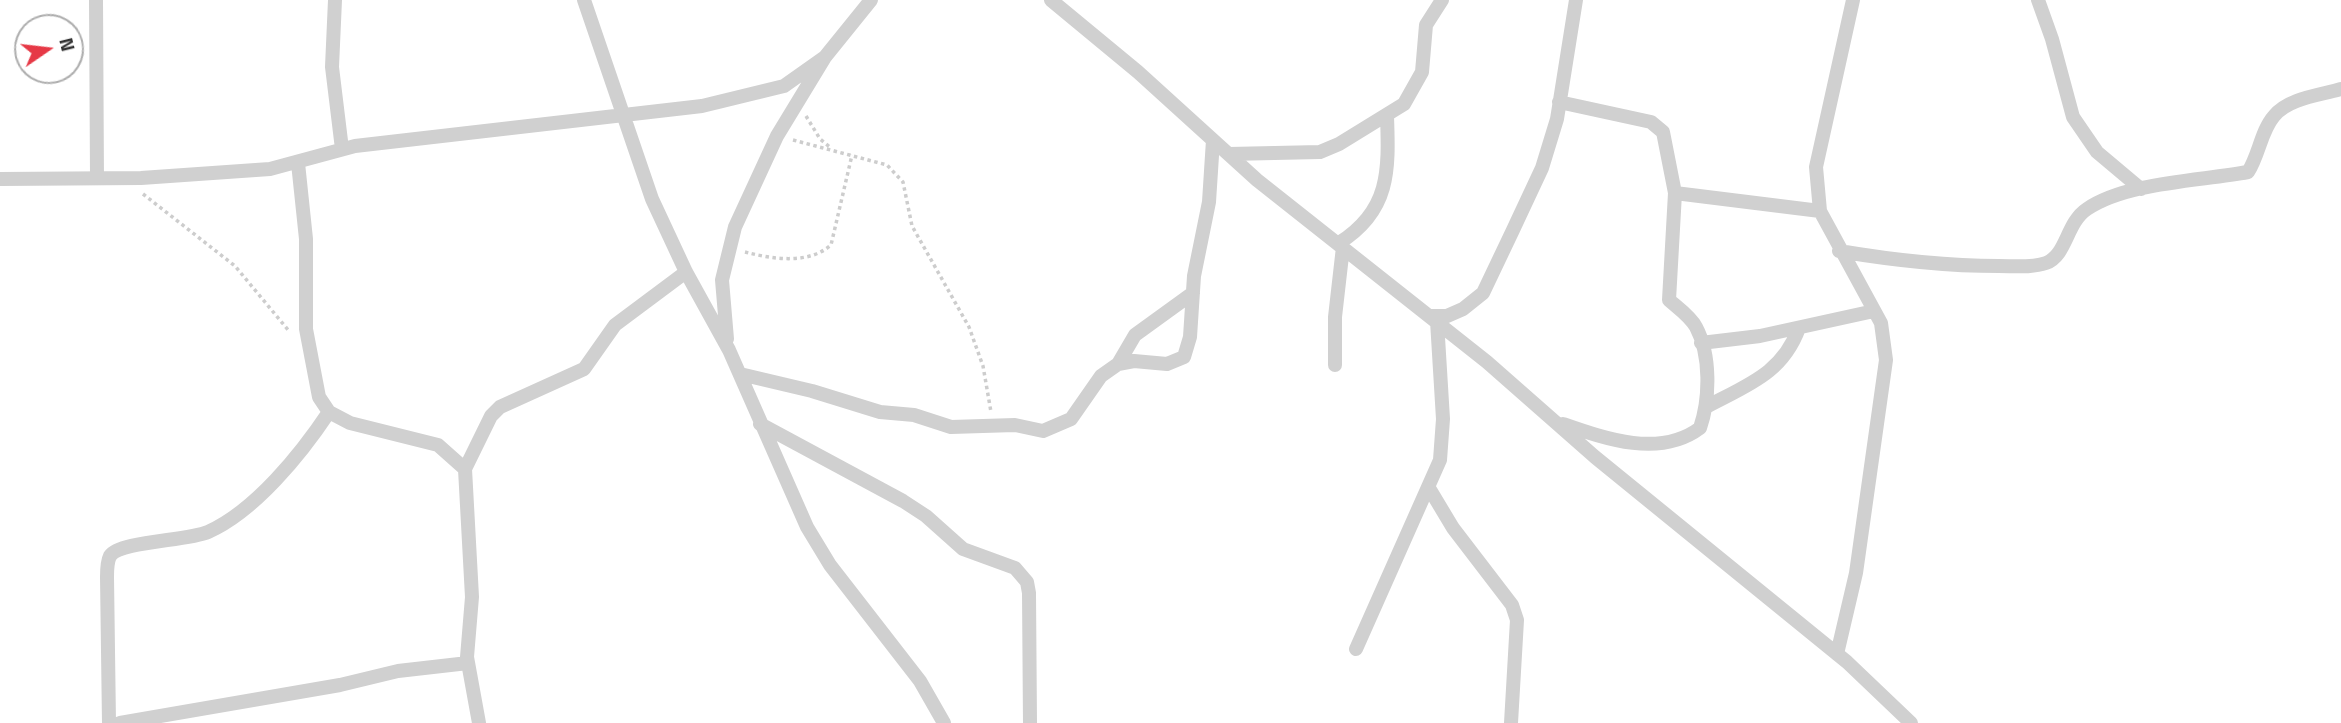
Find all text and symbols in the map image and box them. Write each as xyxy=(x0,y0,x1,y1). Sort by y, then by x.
north arrow xyxy=(14,14,84,84)
text: N xyxy=(52,34,84,54)

